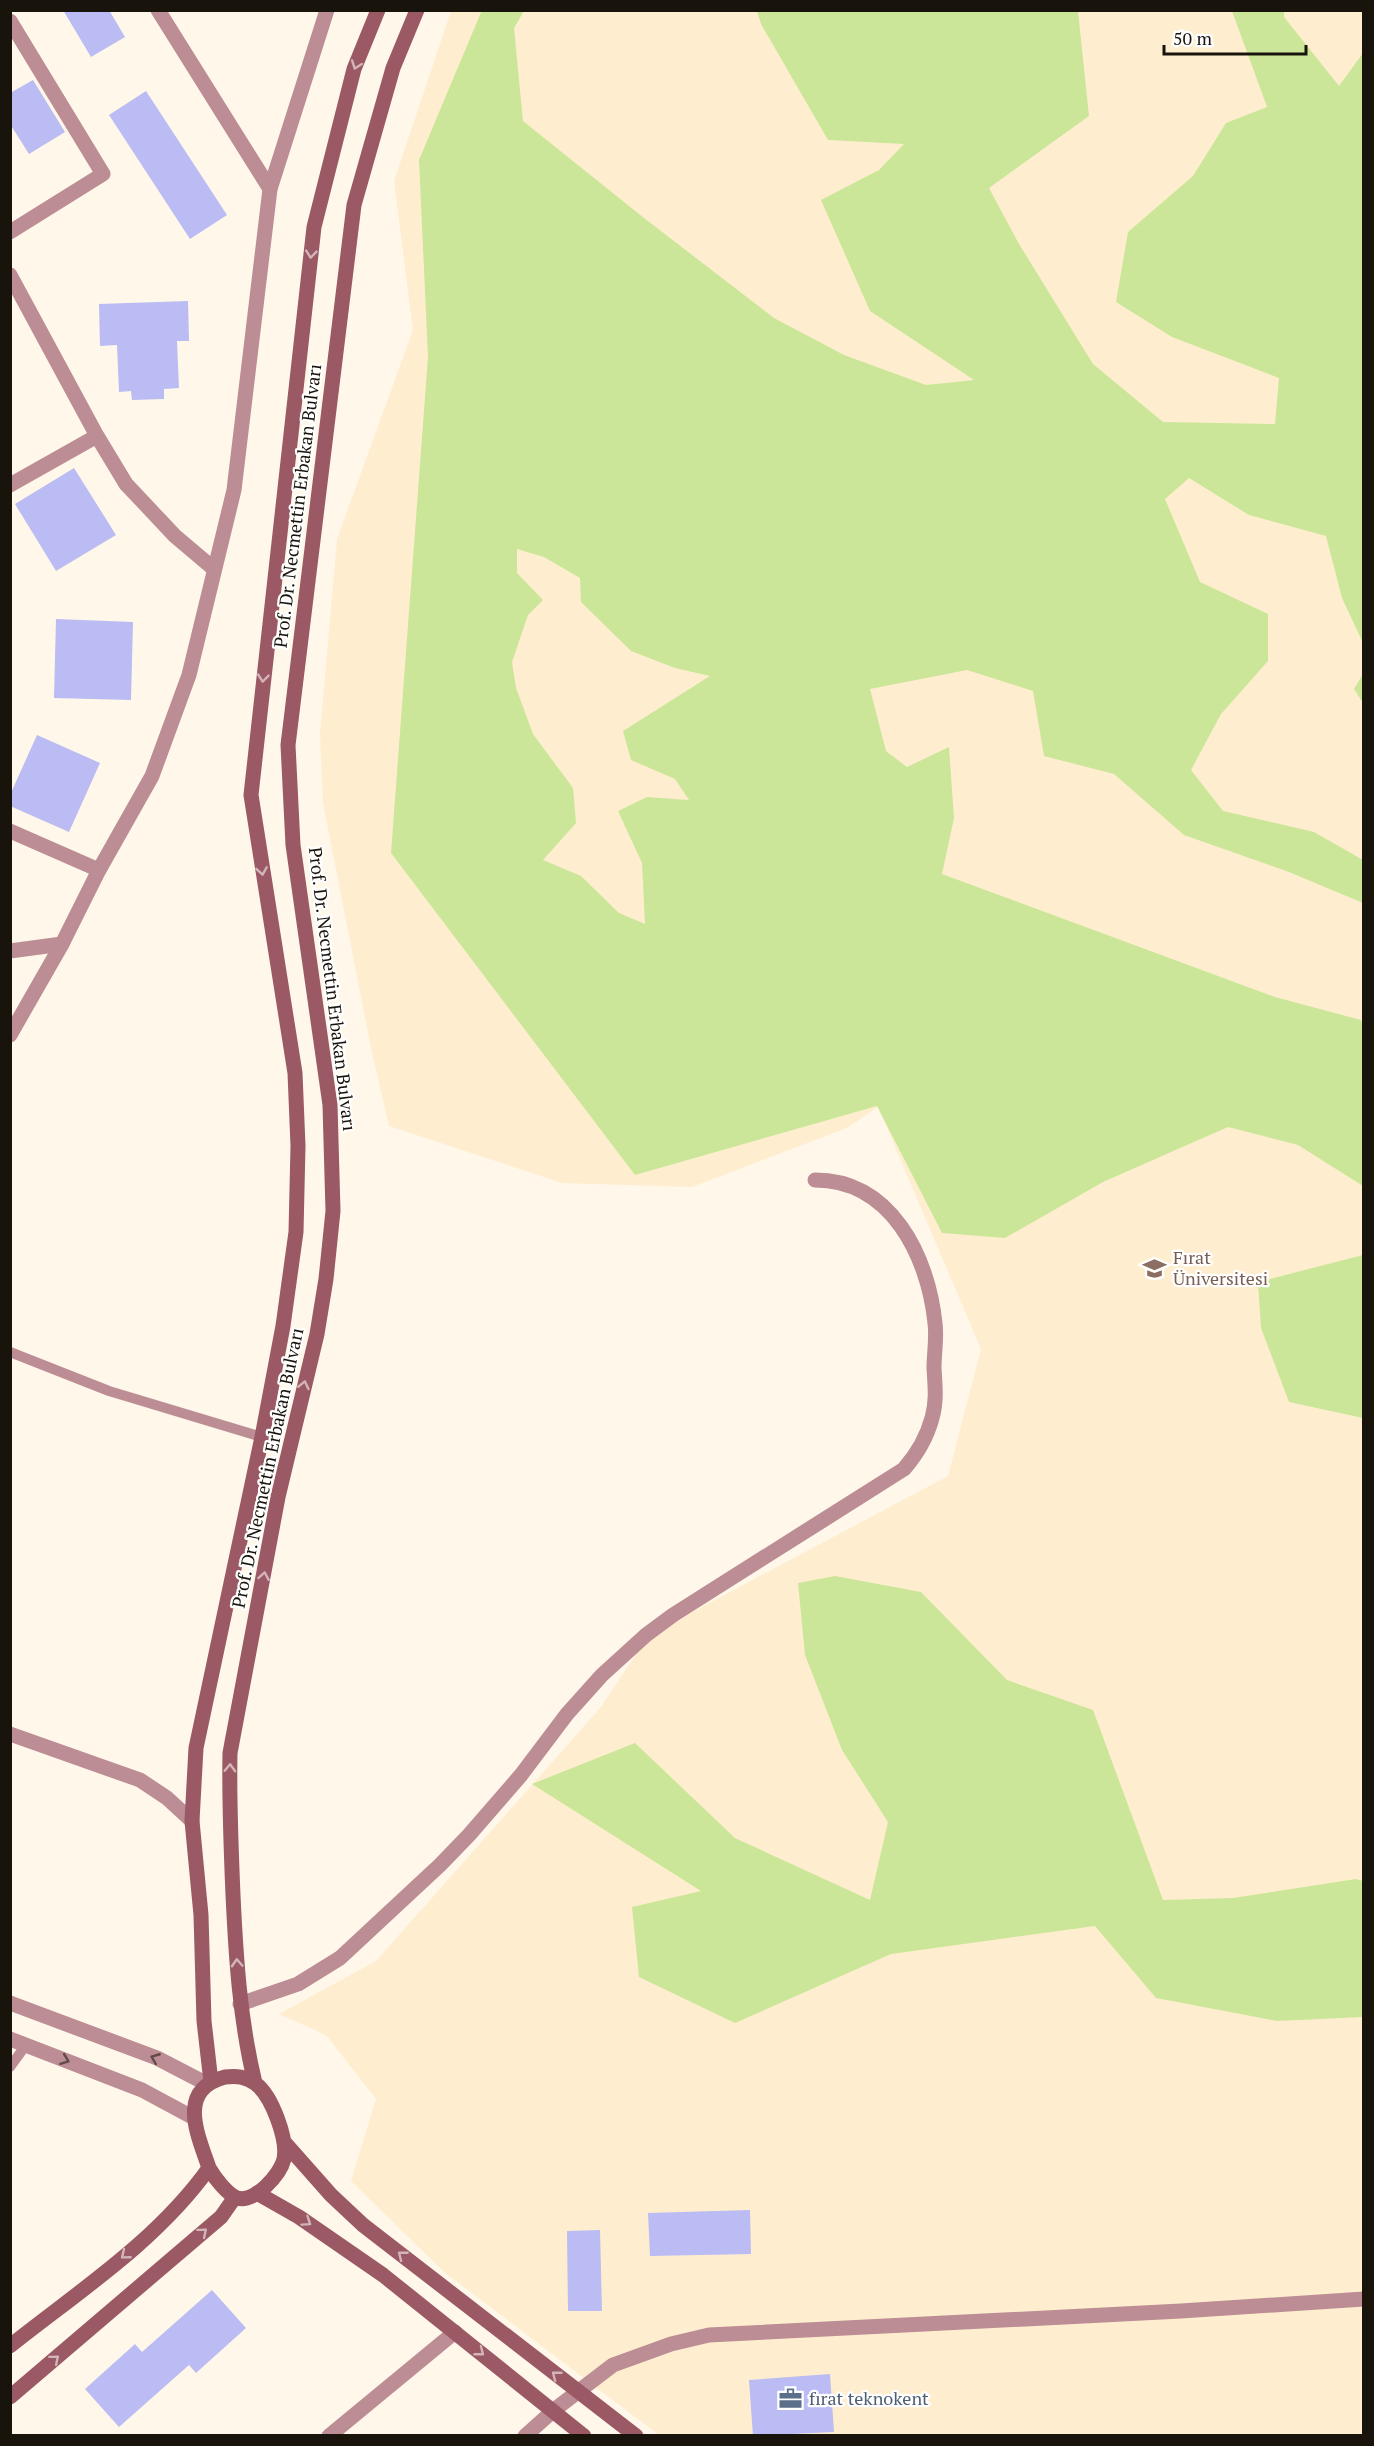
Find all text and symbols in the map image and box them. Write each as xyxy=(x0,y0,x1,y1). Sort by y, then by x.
scale bar xyxy=(1164,18,1306,56)
text: 50 m xyxy=(1173,26,1213,50)
one-way arrow xyxy=(351,59,364,70)
one-way arrow xyxy=(305,250,317,259)
street label: Prof. Dr. Necmettin Erbakan Bulvarı xyxy=(268,363,326,649)
one-way arrow xyxy=(258,673,270,682)
street label: Prof. Dr. Necmettin Erbakan Bulvarı xyxy=(304,846,362,1132)
one-way arrow xyxy=(256,866,268,876)
place label: Fırat Üniversitesi xyxy=(1173,1245,1268,1290)
school or university icon: Fırat Üniversitesi xyxy=(1142,1255,1168,1281)
street label: Prof. Dr. Necmettin Erbakan Bulvarı xyxy=(226,1326,308,1610)
one-way arrow xyxy=(297,1381,310,1391)
one-way arrow xyxy=(257,1571,270,1581)
one-way arrow xyxy=(223,1763,236,1772)
one-way arrow xyxy=(230,1958,243,1967)
one-way arrow xyxy=(59,2053,70,2065)
one-way arrow xyxy=(150,2053,161,2065)
one-way arrow xyxy=(300,2215,311,2226)
one-way arrow xyxy=(196,2228,207,2239)
one-way arrow xyxy=(121,2247,132,2258)
one-way arrow xyxy=(398,2252,409,2263)
one-way arrow xyxy=(473,2344,484,2355)
one-way arrow xyxy=(48,2355,59,2366)
one-way arrow xyxy=(552,2371,563,2382)
office icon: fırat teknokent xyxy=(778,2386,804,2412)
place label: fırat teknokent xyxy=(809,2386,929,2410)

